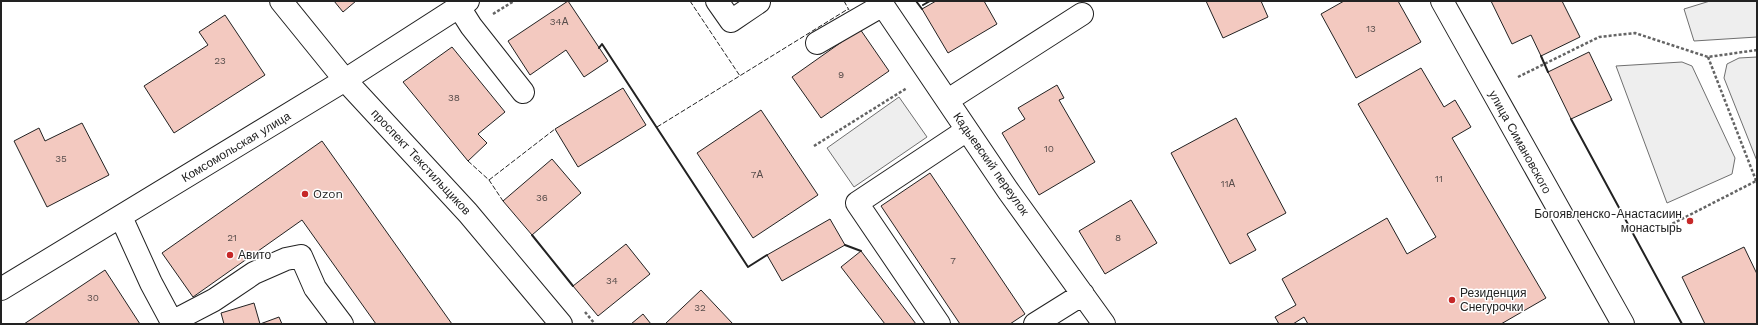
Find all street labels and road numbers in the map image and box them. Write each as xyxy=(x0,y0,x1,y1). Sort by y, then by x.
street label: улица Симановского xyxy=(1486,88,1554,196)
street label: проспект Текстильщиков xyxy=(368,106,474,218)
street label: Комсомольская улица xyxy=(179,109,293,185)
street label: Кадыевский переулок xyxy=(950,110,1032,219)

